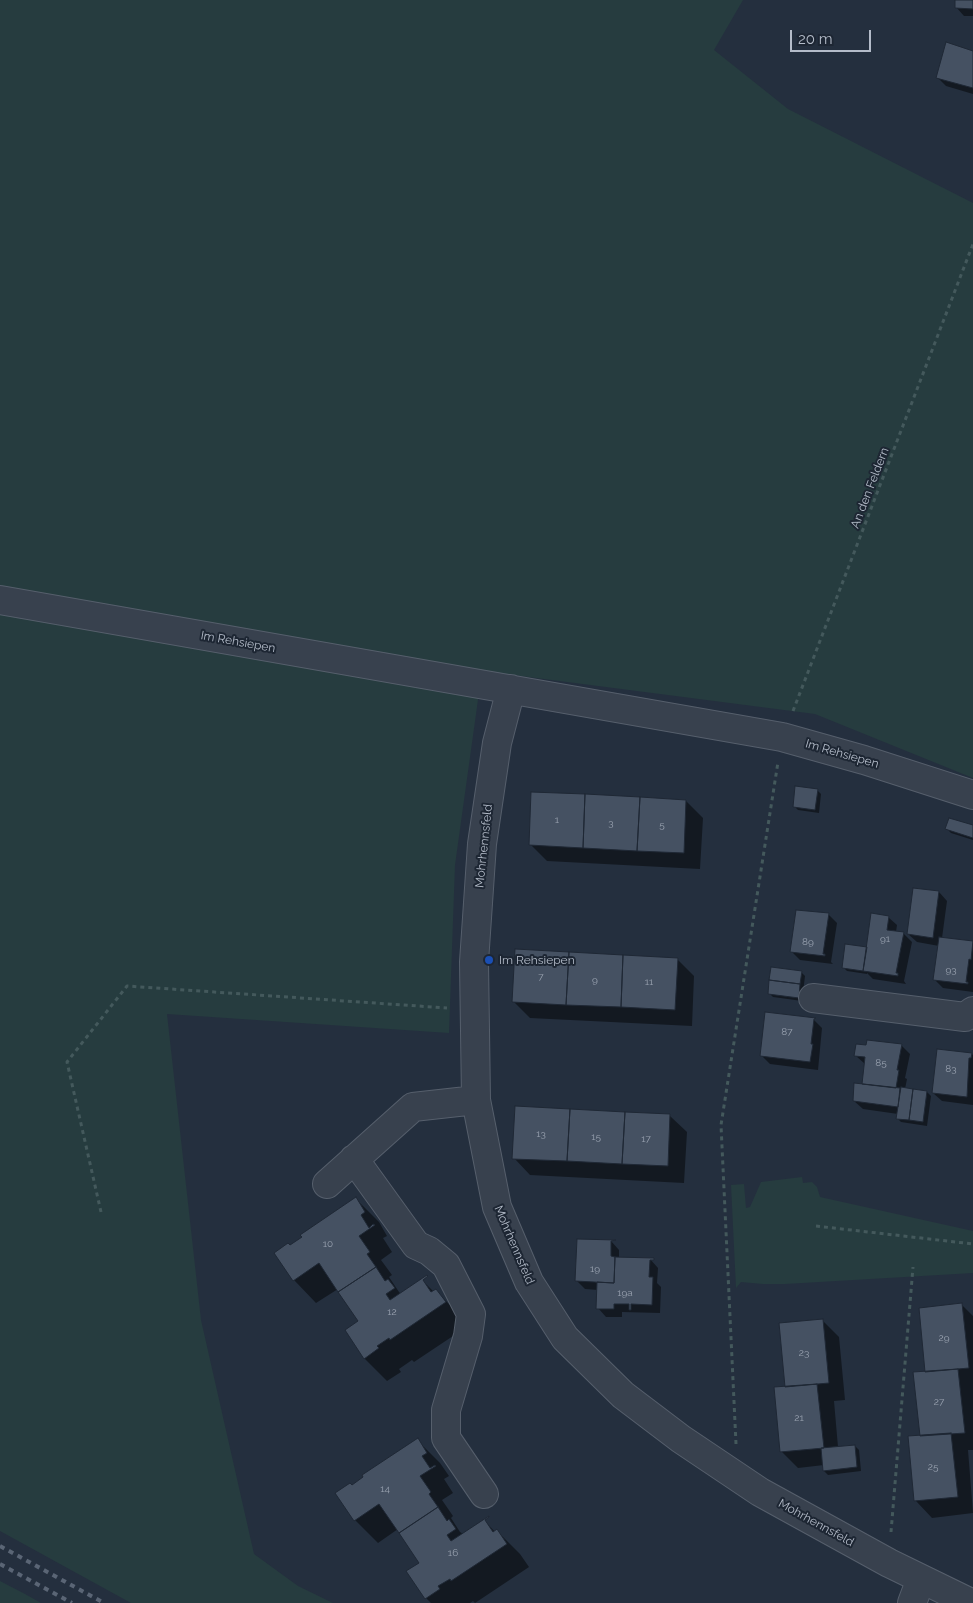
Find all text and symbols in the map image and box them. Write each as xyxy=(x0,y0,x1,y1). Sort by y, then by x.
scale bar xyxy=(793,20,874,52)
text: 20 m xyxy=(798,30,833,48)
street label: An den Feldern xyxy=(848,446,892,530)
street label: Im Rehsiepen xyxy=(200,628,276,656)
street label: Im Rehsiepen xyxy=(804,737,880,771)
street label: Mohrhennsfeld xyxy=(472,803,496,889)
house number: 1 xyxy=(555,814,559,826)
house number: 3 xyxy=(608,817,614,829)
house number: 5 xyxy=(659,819,665,831)
house number: 91 xyxy=(880,933,890,945)
house number: 89 xyxy=(802,936,814,948)
place label: Im Rehsiepen xyxy=(499,953,575,967)
marker: Im Rehsiepen xyxy=(483,954,495,966)
house number: 93 xyxy=(945,964,957,976)
house number: 7 xyxy=(538,971,544,983)
house number: 9 xyxy=(592,974,598,986)
house number: 11 xyxy=(645,976,653,988)
house number: 87 xyxy=(781,1026,793,1038)
house number: 85 xyxy=(875,1057,887,1069)
house number: 83 xyxy=(945,1063,957,1075)
house number: 13 xyxy=(536,1128,546,1140)
house number: 15 xyxy=(591,1131,601,1143)
house number: 17 xyxy=(641,1133,651,1145)
street label: Mohrhennsfeld xyxy=(491,1203,537,1287)
house number: 10 xyxy=(323,1238,333,1250)
house number: 19 xyxy=(590,1263,600,1275)
house number: 19a xyxy=(617,1287,633,1299)
house number: 12 xyxy=(387,1306,397,1318)
house number: 29 xyxy=(938,1332,950,1344)
house number: 23 xyxy=(799,1347,809,1359)
house number: 27 xyxy=(934,1396,944,1408)
house number: 21 xyxy=(794,1412,804,1424)
house number: 25 xyxy=(928,1461,938,1473)
house number: 14 xyxy=(380,1483,390,1495)
street label: Mohrhennsfeld xyxy=(776,1496,856,1550)
house number: 16 xyxy=(448,1547,458,1559)

